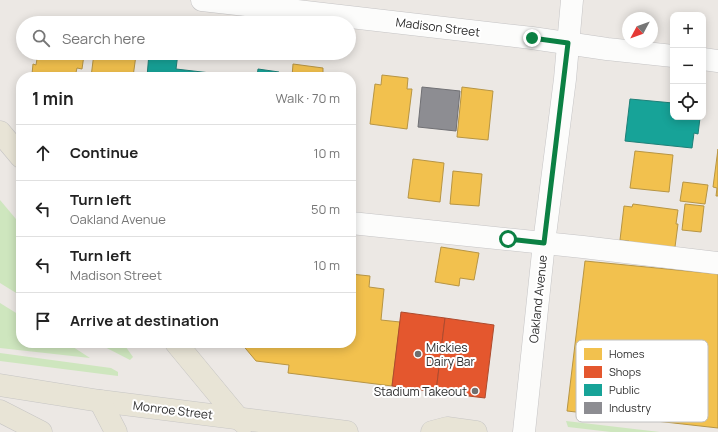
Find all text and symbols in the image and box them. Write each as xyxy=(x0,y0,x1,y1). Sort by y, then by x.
north arrow xyxy=(622,12,658,48)
map controls xyxy=(670,12,706,120)
button: + xyxy=(670,12,706,48)
street label: Madison Street xyxy=(395,13,481,41)
search box xyxy=(16,16,356,60)
icon: search xyxy=(30,27,52,49)
text: Search here xyxy=(62,28,145,49)
route end xyxy=(523,29,541,47)
button: − xyxy=(670,48,706,84)
button: locate xyxy=(670,84,706,120)
text: 1 min xyxy=(32,87,74,110)
text: Walk · 70 m xyxy=(275,89,340,107)
icon: ahead xyxy=(32,142,54,164)
text: Continue xyxy=(70,142,138,163)
text: 10 m xyxy=(313,144,340,162)
text: Turn left xyxy=(70,189,132,210)
icon: left xyxy=(32,198,54,220)
text: 50 m xyxy=(311,200,340,218)
text: Oakland Avenue xyxy=(70,210,166,228)
route start xyxy=(499,230,517,248)
text: Turn left xyxy=(70,245,132,266)
icon: left xyxy=(32,254,54,276)
street label: Oakland Avenue xyxy=(525,254,551,344)
text: 10 m xyxy=(313,256,340,274)
text: Madison Street xyxy=(70,266,162,284)
icon: arrive xyxy=(32,310,54,332)
text: Arrive at destination xyxy=(70,310,219,331)
place label: Mickies Dairy Bar xyxy=(426,339,476,370)
legend xyxy=(576,340,708,422)
text: Homes xyxy=(609,346,645,361)
marker: Mickies Dairy Bar xyxy=(413,349,423,359)
text: Shops xyxy=(609,364,641,379)
text: Public xyxy=(609,382,640,397)
place label: Stadium Takeout xyxy=(374,383,467,400)
marker: Stadium Takeout xyxy=(470,386,480,396)
street label: Monroe Street xyxy=(132,397,214,423)
text: Industry xyxy=(609,400,651,415)

